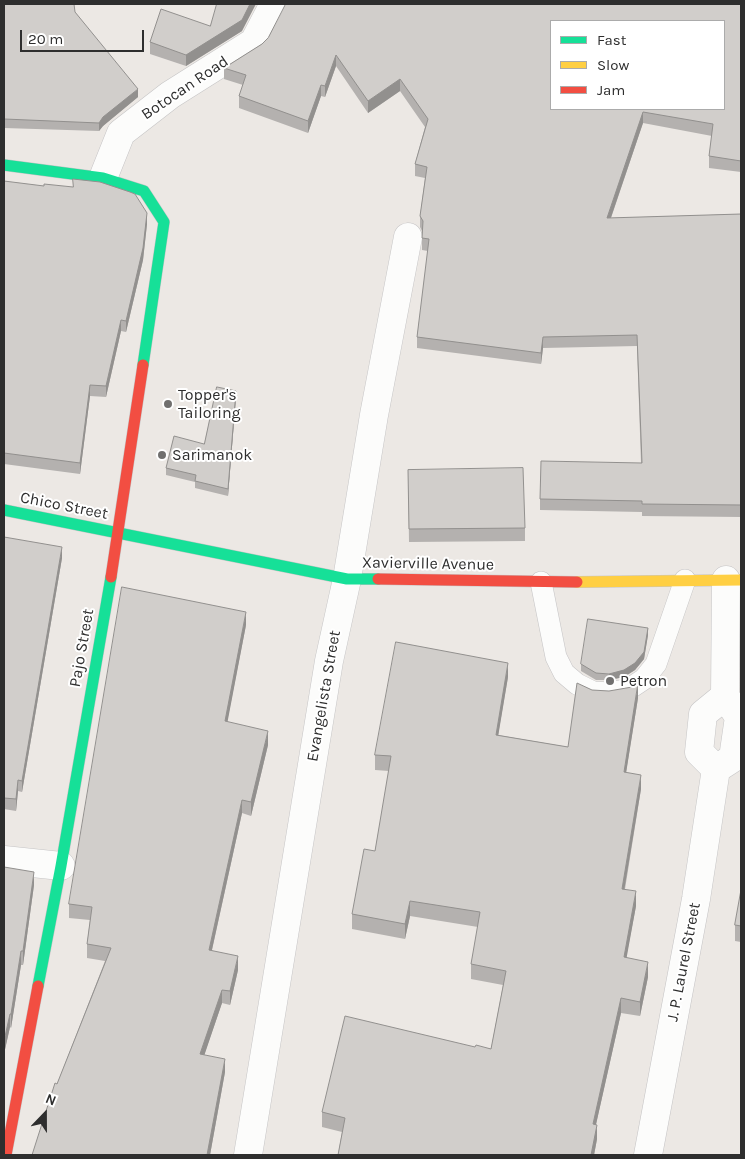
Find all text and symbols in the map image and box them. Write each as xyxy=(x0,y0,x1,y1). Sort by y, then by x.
scale bar xyxy=(22,20,146,52)
legend xyxy=(550,20,725,110)
text: 20 m xyxy=(28,30,63,48)
text: Fast xyxy=(597,31,626,49)
street label: Botocan Road xyxy=(138,52,232,124)
text: Slow xyxy=(597,56,629,74)
text: Jam xyxy=(597,81,625,99)
place label: Topper's Tailoring xyxy=(178,385,241,423)
marker: Topper's Tailoring xyxy=(162,398,174,410)
place label: Sarimanok xyxy=(172,445,252,465)
marker: Sarimanok xyxy=(156,449,168,461)
street label: Chico Street xyxy=(19,488,109,524)
street label: Xavierville Avenue xyxy=(362,553,494,575)
street label: Pajo Street xyxy=(66,607,98,689)
street label: Evangelista Street xyxy=(303,629,345,763)
place label: Petron xyxy=(620,671,667,691)
marker: Petron xyxy=(604,675,616,687)
street label: J. P. Laurel Street xyxy=(663,901,705,1023)
north arrow xyxy=(20,1089,70,1139)
text: N xyxy=(43,1090,59,1109)

